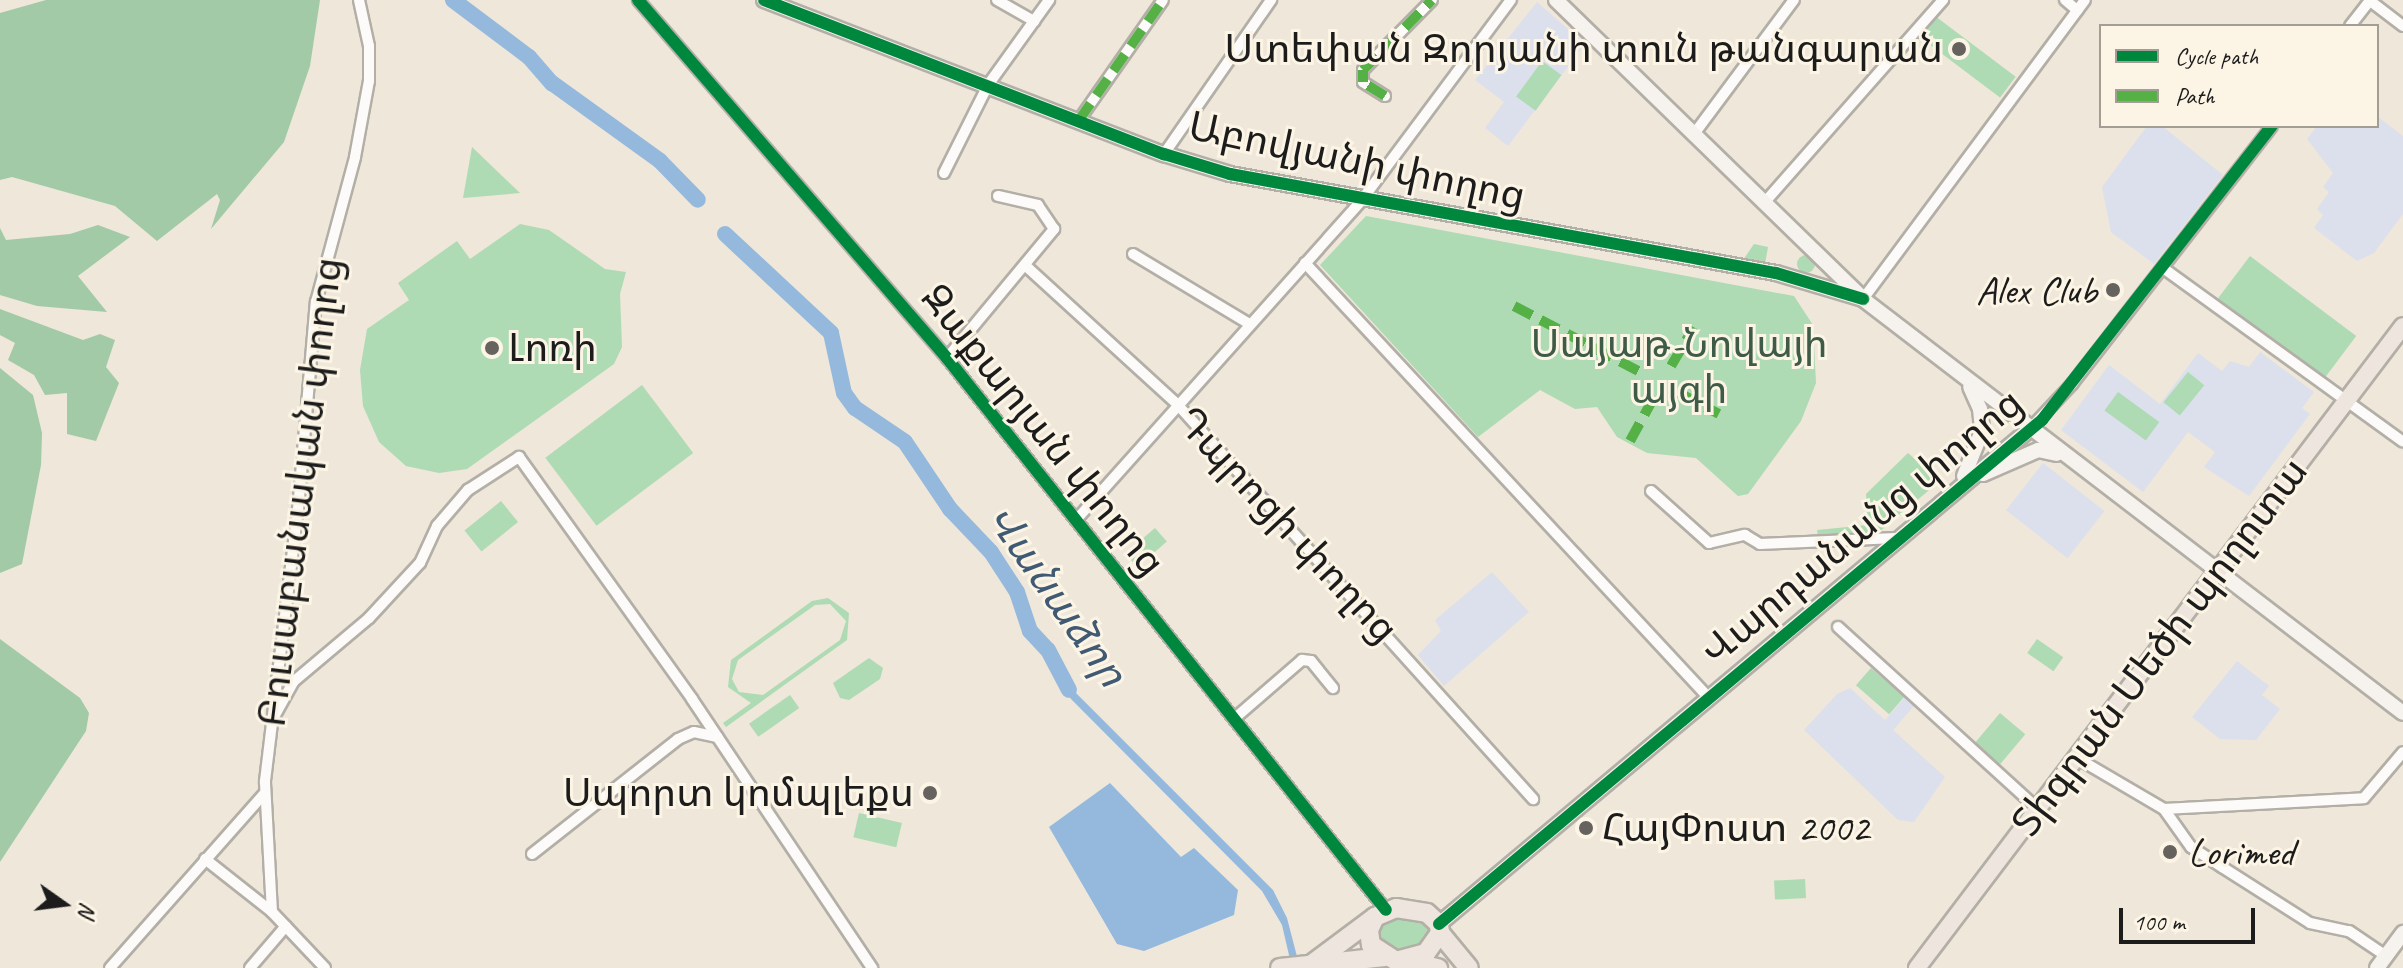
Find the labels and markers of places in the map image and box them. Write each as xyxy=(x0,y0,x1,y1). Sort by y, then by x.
place label: Ստեփան Զորյանի տուն թանգարան xyxy=(1224,25,1943,73)
marker: Ստեփան Զորյանի տուն թանգարան xyxy=(1950,40,1968,58)
place label: Alex Club xyxy=(1976,266,2097,314)
marker: Alex Club xyxy=(2104,281,2122,299)
place label: Լոռի xyxy=(508,324,597,372)
marker: Լոռի xyxy=(483,339,501,357)
place label: Սպորտ կոմպլեքս xyxy=(563,769,914,817)
marker: Սպորտ կոմպլեքս xyxy=(921,784,939,802)
place label: ՀայՓոստ 2002 xyxy=(1602,804,1869,852)
marker: ՀայՓոստ 2002 xyxy=(1577,819,1595,837)
place label: Lorimed xyxy=(2188,828,2294,876)
marker: Lorimed xyxy=(2159,841,2181,863)

